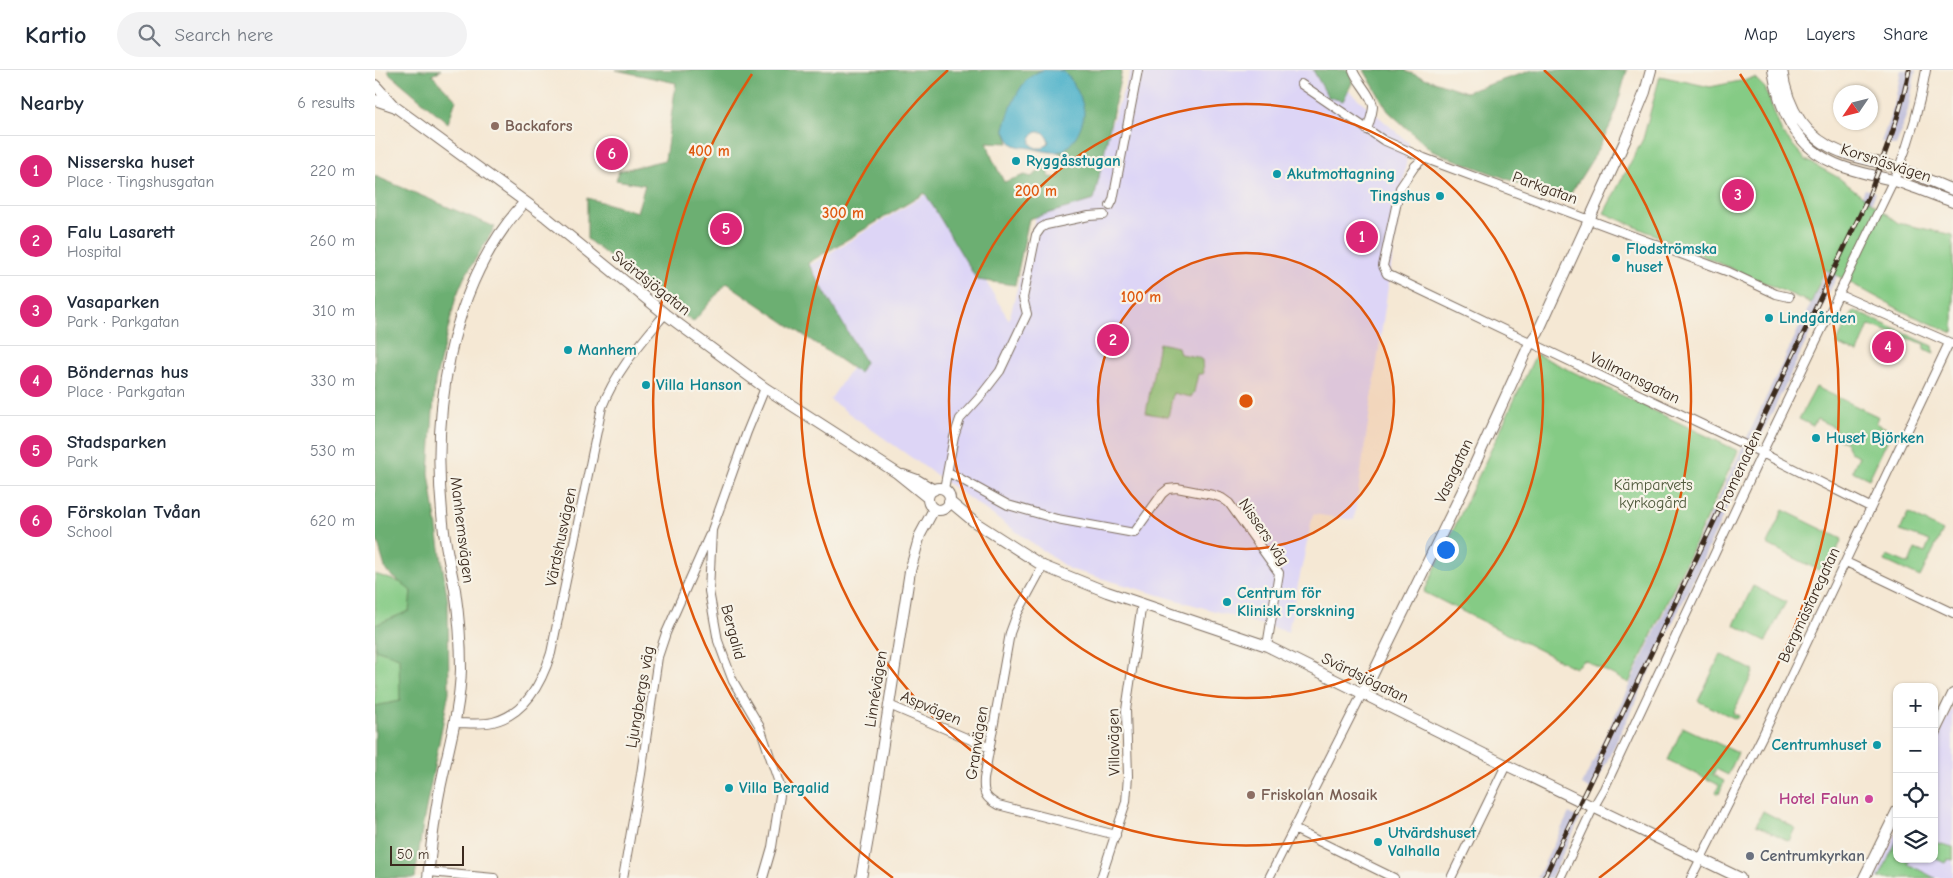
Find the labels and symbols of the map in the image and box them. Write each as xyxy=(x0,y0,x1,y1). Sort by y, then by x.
north arrow xyxy=(1833,85,1878,130)
place label: Backafors xyxy=(505,117,573,135)
marker: Backafors xyxy=(489,120,501,132)
pin: 6 xyxy=(596,135,628,173)
street label: Korsnäsvägen xyxy=(1838,140,1934,186)
text: 400 m xyxy=(688,142,730,160)
place label: Ryggåsstugan xyxy=(1026,152,1121,170)
marker: Ryggåsstugan xyxy=(1010,155,1022,167)
place label: Akutmottagning xyxy=(1287,165,1395,183)
marker: Akutmottagning xyxy=(1271,168,1283,180)
street label: Parkgatan xyxy=(1510,168,1580,208)
pin: 3 xyxy=(1722,176,1754,214)
text: 200 m xyxy=(1015,182,1057,200)
place label: Tingshus xyxy=(1370,187,1430,205)
marker: Tingshus xyxy=(1434,190,1446,202)
text: 300 m xyxy=(822,204,864,222)
pin: 5 xyxy=(710,210,742,248)
pin: 1 xyxy=(1346,218,1378,256)
place label: Flodströmska huset xyxy=(1626,240,1717,276)
street label: Svärdsjögatan xyxy=(608,247,694,319)
marker: Flodströmska huset xyxy=(1610,252,1622,264)
text: 100 m xyxy=(1121,288,1161,306)
place label: Lindgården xyxy=(1779,309,1856,327)
marker: Lindgården xyxy=(1763,312,1775,324)
pin: 2 xyxy=(1097,321,1129,359)
pin: 4 xyxy=(1872,328,1904,366)
place label: Manhem xyxy=(578,341,637,359)
marker: Manhem xyxy=(562,344,574,356)
street label: Vallmansgatan xyxy=(1587,348,1683,408)
place label: Villa Hanson xyxy=(656,376,742,394)
marker: Villa Hanson xyxy=(640,379,652,391)
centre of rings xyxy=(1237,392,1255,410)
street label: Promenaden xyxy=(1712,428,1766,514)
place label: Huset Björken xyxy=(1826,429,1924,447)
marker: Huset Björken xyxy=(1810,432,1822,444)
street label: Vasagatan xyxy=(1431,436,1477,506)
street label: Manhemsvägen xyxy=(447,476,477,584)
park label: Kämparvets kyrkogård xyxy=(1613,476,1693,512)
street label: Värdshusvägen xyxy=(542,486,580,588)
street label: Nissers väg xyxy=(1235,495,1293,569)
your location xyxy=(1433,537,1459,563)
street label: Bergmästaregatan xyxy=(1774,545,1844,665)
place label: Centrum för Klinisk Forskning xyxy=(1237,584,1355,620)
marker: Centrum för Klinisk Forskning xyxy=(1221,596,1233,608)
street label: Bergalid xyxy=(717,603,749,661)
street label: Ljungbergs väg xyxy=(622,645,658,749)
street label: Linnévägen xyxy=(861,649,891,729)
street label: Svärdsjögatan xyxy=(1319,649,1411,707)
street label: Aspvägen xyxy=(898,687,964,729)
street label: Granvägen xyxy=(962,705,992,781)
street label: Villavägen xyxy=(1104,708,1124,776)
place label: Centrumhuset xyxy=(1771,736,1868,754)
marker: Centrumhuset xyxy=(1871,739,1883,751)
place label: Villa Bergalid xyxy=(739,779,829,797)
marker: Villa Bergalid xyxy=(723,782,735,794)
place label: Friskolan Mosaik xyxy=(1261,786,1378,804)
marker: Friskolan Mosaik xyxy=(1245,789,1257,801)
place label: Hotel Falun xyxy=(1779,790,1859,808)
marker: Hotel Falun xyxy=(1863,793,1875,805)
place label: Utvärdshuset Valhalla xyxy=(1388,824,1477,860)
marker: Utvärdshuset Valhalla xyxy=(1372,836,1384,848)
scale bar xyxy=(390,843,464,866)
place label: Centrumkyrkan xyxy=(1760,847,1865,865)
marker: Centrumkyrkan xyxy=(1744,850,1756,862)

